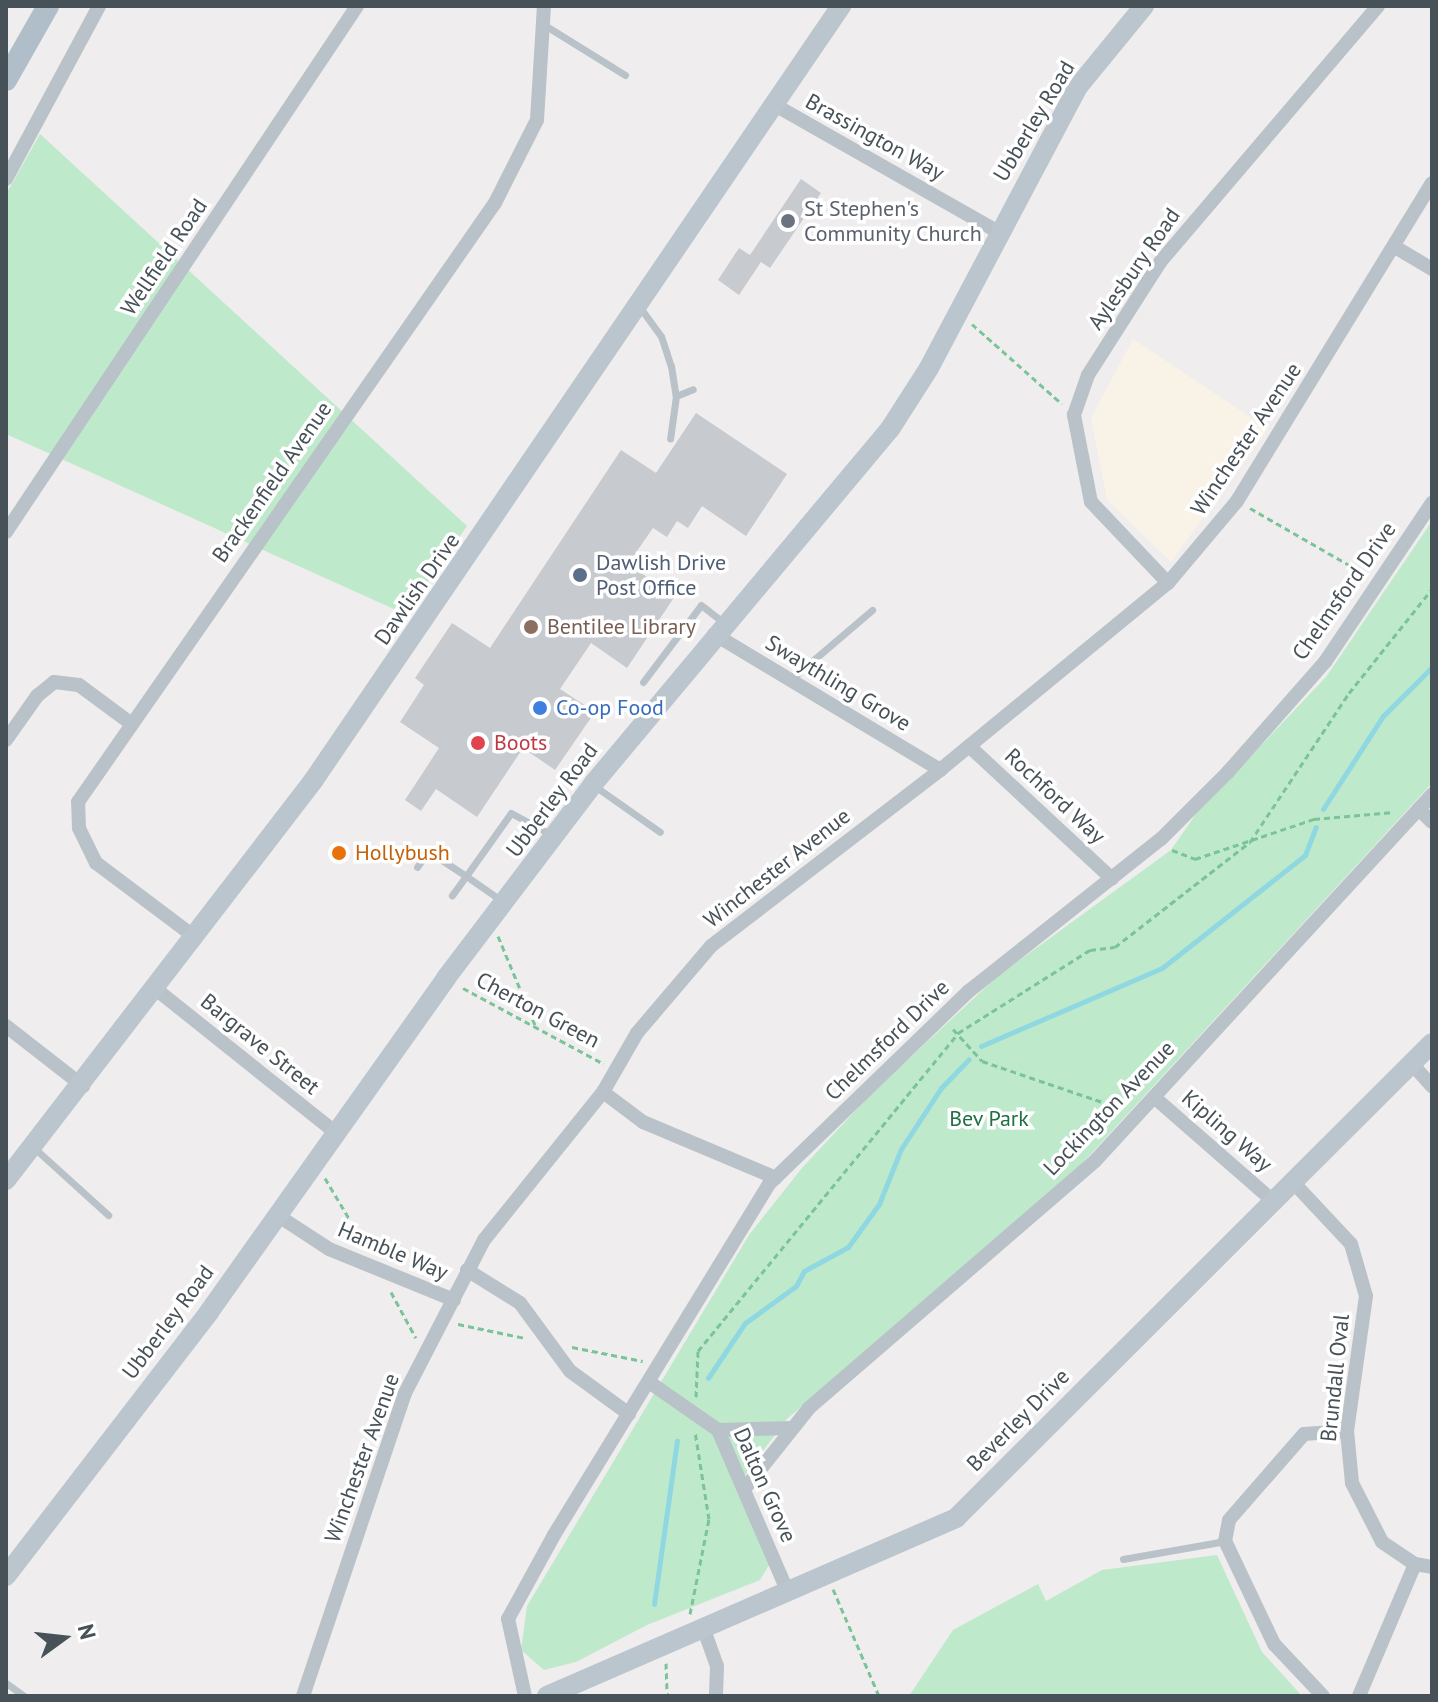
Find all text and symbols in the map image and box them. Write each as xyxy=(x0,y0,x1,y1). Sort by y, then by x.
street label: Ubberley Road xyxy=(988,56,1080,186)
street label: Brassington Way xyxy=(801,88,949,186)
street label: Wellfield Road xyxy=(115,194,213,320)
place label: St Stephen's Community Church xyxy=(804,195,983,246)
street label: Aylesbury Road xyxy=(1082,203,1186,335)
marker: St Stephen's Community Church xyxy=(779,212,797,230)
street label: Winchester Avenue xyxy=(1185,357,1307,521)
street label: Brackenfield Avenue xyxy=(207,396,337,568)
street label: Chelmsford Drive xyxy=(1287,517,1401,665)
street label: Dawlish Drive xyxy=(369,528,465,650)
place label: Dawlish Drive Post Office xyxy=(596,549,726,600)
marker: Dawlish Drive Post Office xyxy=(571,566,589,584)
place label: Bentilee Library xyxy=(547,614,696,640)
marker: Bentilee Library xyxy=(522,618,540,636)
street label: Swaythling Grove xyxy=(761,629,915,737)
place label: Co-op Food xyxy=(556,695,664,721)
marker: Co-op Food xyxy=(531,699,549,717)
place label: Boots xyxy=(494,730,547,756)
marker: Boots xyxy=(469,734,487,752)
street label: Ubberley Road xyxy=(500,738,604,862)
street label: Rochford Way xyxy=(999,743,1111,849)
street label: Winchester Avenue xyxy=(698,802,856,934)
place label: Hollybush xyxy=(355,840,450,866)
marker: Hollybush xyxy=(330,844,348,862)
street label: Cherton Green xyxy=(472,966,604,1054)
street label: Chelmsford Drive xyxy=(819,974,955,1106)
street label: Bargrave Street xyxy=(195,988,325,1100)
street label: Lockington Avenue xyxy=(1038,1035,1180,1181)
street label: Kipling Way xyxy=(1176,1084,1278,1178)
park label: Bev Park xyxy=(949,1106,1029,1132)
street label: Hamble Way xyxy=(334,1216,452,1286)
street label: Ubberley Road xyxy=(116,1260,220,1384)
street label: Brundall Oval xyxy=(1315,1313,1355,1443)
street label: Beverley Drive xyxy=(961,1363,1075,1477)
street label: Winchester Avenue xyxy=(319,1369,405,1547)
street label: Dalton Grove xyxy=(728,1424,802,1546)
north arrow xyxy=(24,1598,104,1678)
text: N xyxy=(72,1621,103,1642)

